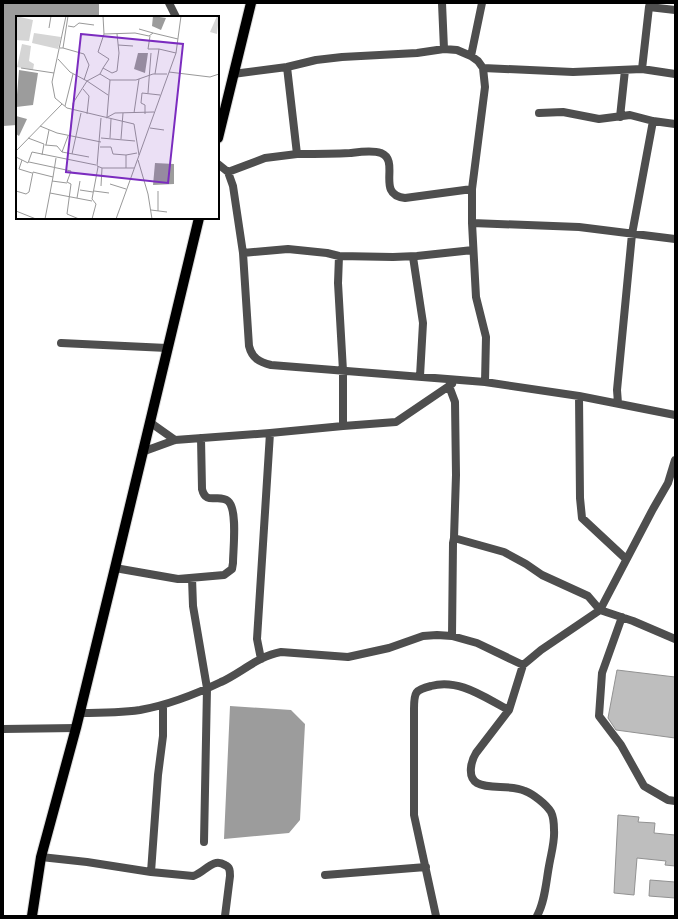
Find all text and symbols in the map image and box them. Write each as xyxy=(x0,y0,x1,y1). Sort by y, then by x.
inset map xyxy=(16,16,219,219)

